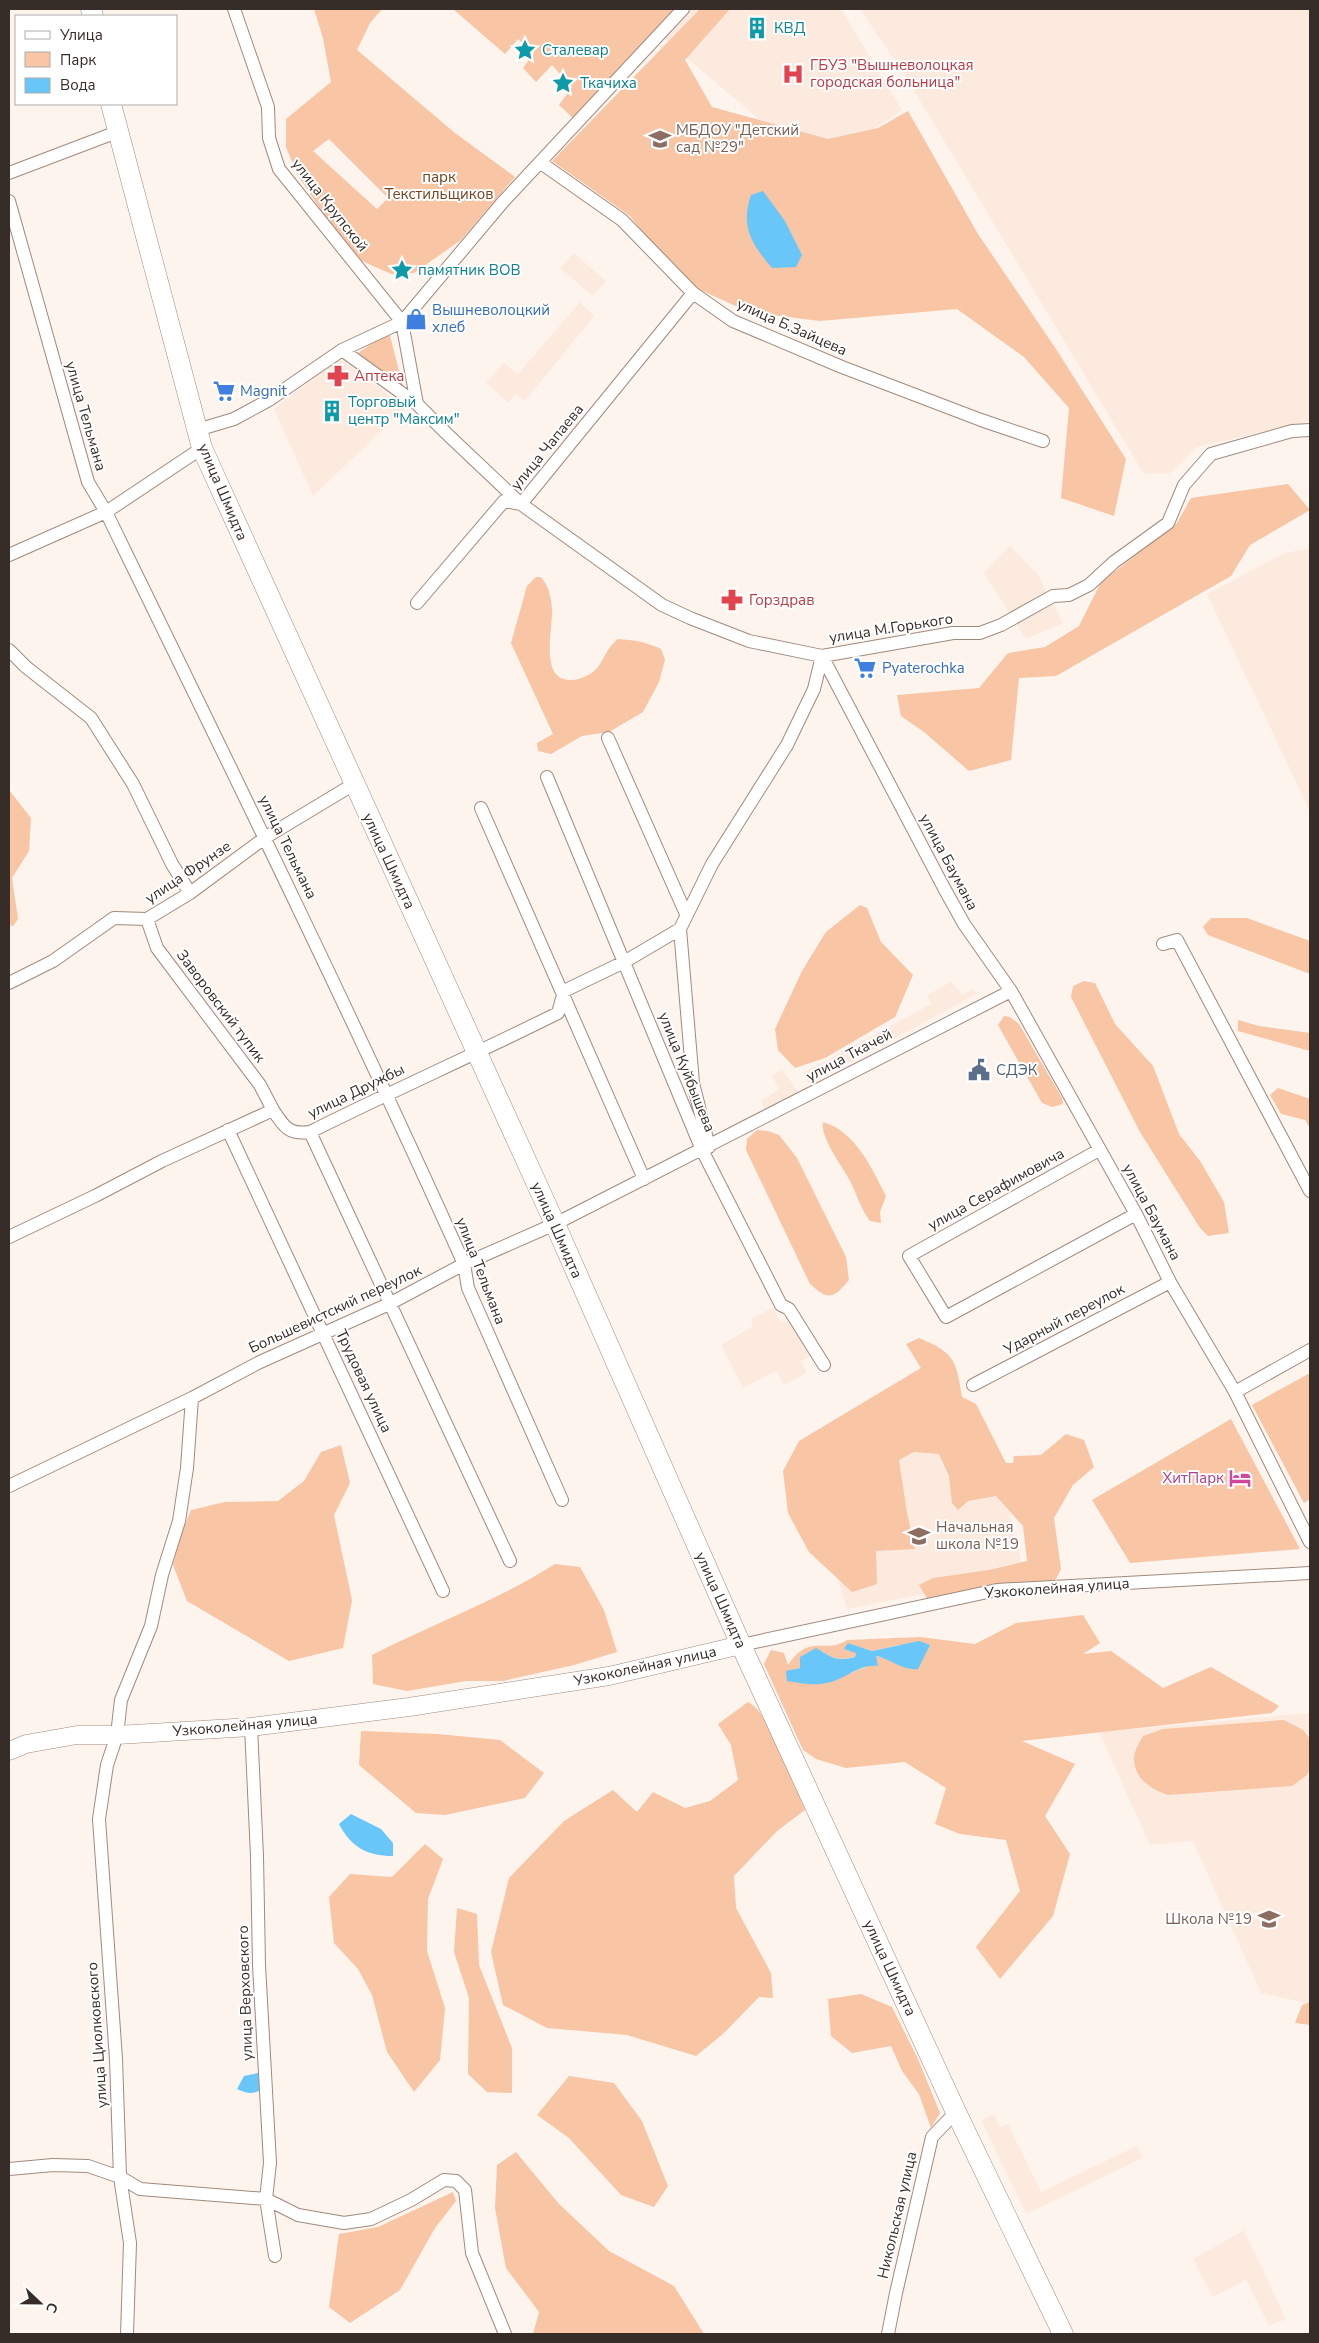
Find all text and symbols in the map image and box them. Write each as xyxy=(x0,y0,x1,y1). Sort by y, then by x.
legend xyxy=(15,15,178,105)
building icon: КВД xyxy=(744,15,770,41)
place label: КВД xyxy=(774,18,806,38)
text: Улица xyxy=(59,25,103,45)
place icon: Сталевар xyxy=(512,37,538,63)
place label: Сталевар xyxy=(542,40,609,60)
text: Парк xyxy=(60,50,96,70)
place label: ГБУЗ "Вышневолоцкая городская больница" xyxy=(810,55,974,92)
hospital icon: ГБУЗ "Вышневолоцкая городская больница" xyxy=(780,61,806,87)
place icon: Ткачиха xyxy=(550,70,576,96)
place label: Ткачиха xyxy=(580,73,637,93)
text: Вода xyxy=(60,75,96,95)
place label: МБДОУ "Детский сад №29" xyxy=(676,120,799,157)
school or university icon: МБДОУ "Детский сад №29" xyxy=(647,126,673,152)
street label: улица Крупской xyxy=(287,154,373,256)
park label: парк Текстильщиков xyxy=(385,167,493,204)
place icon: памятник ВОВ xyxy=(389,257,415,283)
place label: памятник ВОВ xyxy=(418,260,521,280)
street label: улица Б.Зайцева xyxy=(734,294,850,360)
place label: Вышневолоцкий хлеб xyxy=(432,300,550,337)
shop icon: Вышневолоцкий хлеб xyxy=(403,306,429,332)
street label: улица Тельмана xyxy=(61,359,111,473)
pharmacy icon: Аптека xyxy=(325,363,351,389)
place label: Аптека xyxy=(354,366,404,386)
supermarket icon: Magnit xyxy=(211,378,237,404)
place label: Magnit xyxy=(240,381,288,401)
place label: Торговый центр "Максим" xyxy=(348,392,460,429)
building icon: Торговый центр "Максим" xyxy=(319,398,345,424)
street label: улица Чапаева xyxy=(506,400,588,494)
street label: улица Шмидта xyxy=(194,440,252,544)
pharmacy icon: Горздрав xyxy=(719,587,745,613)
place label: Горздрав xyxy=(749,590,814,610)
street label: улица М.Горького xyxy=(828,608,954,648)
supermarket icon: Pyaterochka xyxy=(852,655,878,681)
place label: Pyaterochka xyxy=(882,658,965,678)
street label: улица Тельмана xyxy=(254,792,322,902)
street label: улица Шмидта xyxy=(358,810,420,912)
street label: улица Баумана xyxy=(915,810,983,914)
street label: улица Фрунзе xyxy=(141,836,235,908)
street label: Заворовский тупик xyxy=(172,946,270,1067)
street label: улица Куйбышева xyxy=(654,1009,720,1135)
street label: улица Ткачей xyxy=(802,1024,896,1086)
public building icon: СДЭК xyxy=(966,1057,992,1083)
street label: улица Дружбы xyxy=(304,1059,408,1123)
place label: СДЭК xyxy=(996,1060,1038,1080)
street label: улица Серафимовича xyxy=(924,1143,1068,1235)
street label: улица Баумана xyxy=(1118,1160,1186,1264)
street label: улица Шмидта xyxy=(527,1179,587,1281)
street label: улица Тельмана xyxy=(451,1215,511,1327)
street label: Большевистский переулок xyxy=(245,1260,425,1358)
street label: Ударный переулок xyxy=(999,1279,1128,1360)
street label: Трудовая улица xyxy=(331,1326,397,1436)
hotel icon: ХитПарк xyxy=(1227,1465,1253,1491)
place label: ХитПарк xyxy=(1163,1468,1224,1488)
place label: Начальная школа №19 xyxy=(936,1517,1019,1554)
school or university icon: Начальная школа №19 xyxy=(906,1523,932,1549)
street label: улица Шмидта xyxy=(691,1549,751,1651)
street label: Узкоколейная улица xyxy=(983,1573,1130,1603)
street label: Узкоколейная улица xyxy=(571,1641,718,1691)
street label: Узкоколейная улица xyxy=(171,1709,318,1741)
school or university icon: Школа №19 xyxy=(1256,1906,1282,1932)
place label: Школа №19 xyxy=(1165,1909,1252,1929)
street label: улица Шмидта xyxy=(859,1917,921,2019)
street label: улица Верховского xyxy=(233,1925,257,2061)
street label: улица Циолковского xyxy=(82,1961,112,2109)
street label: Никольская улица xyxy=(873,2149,921,2281)
north arrow xyxy=(15,2278,65,2328)
text: С xyxy=(41,2300,62,2316)

